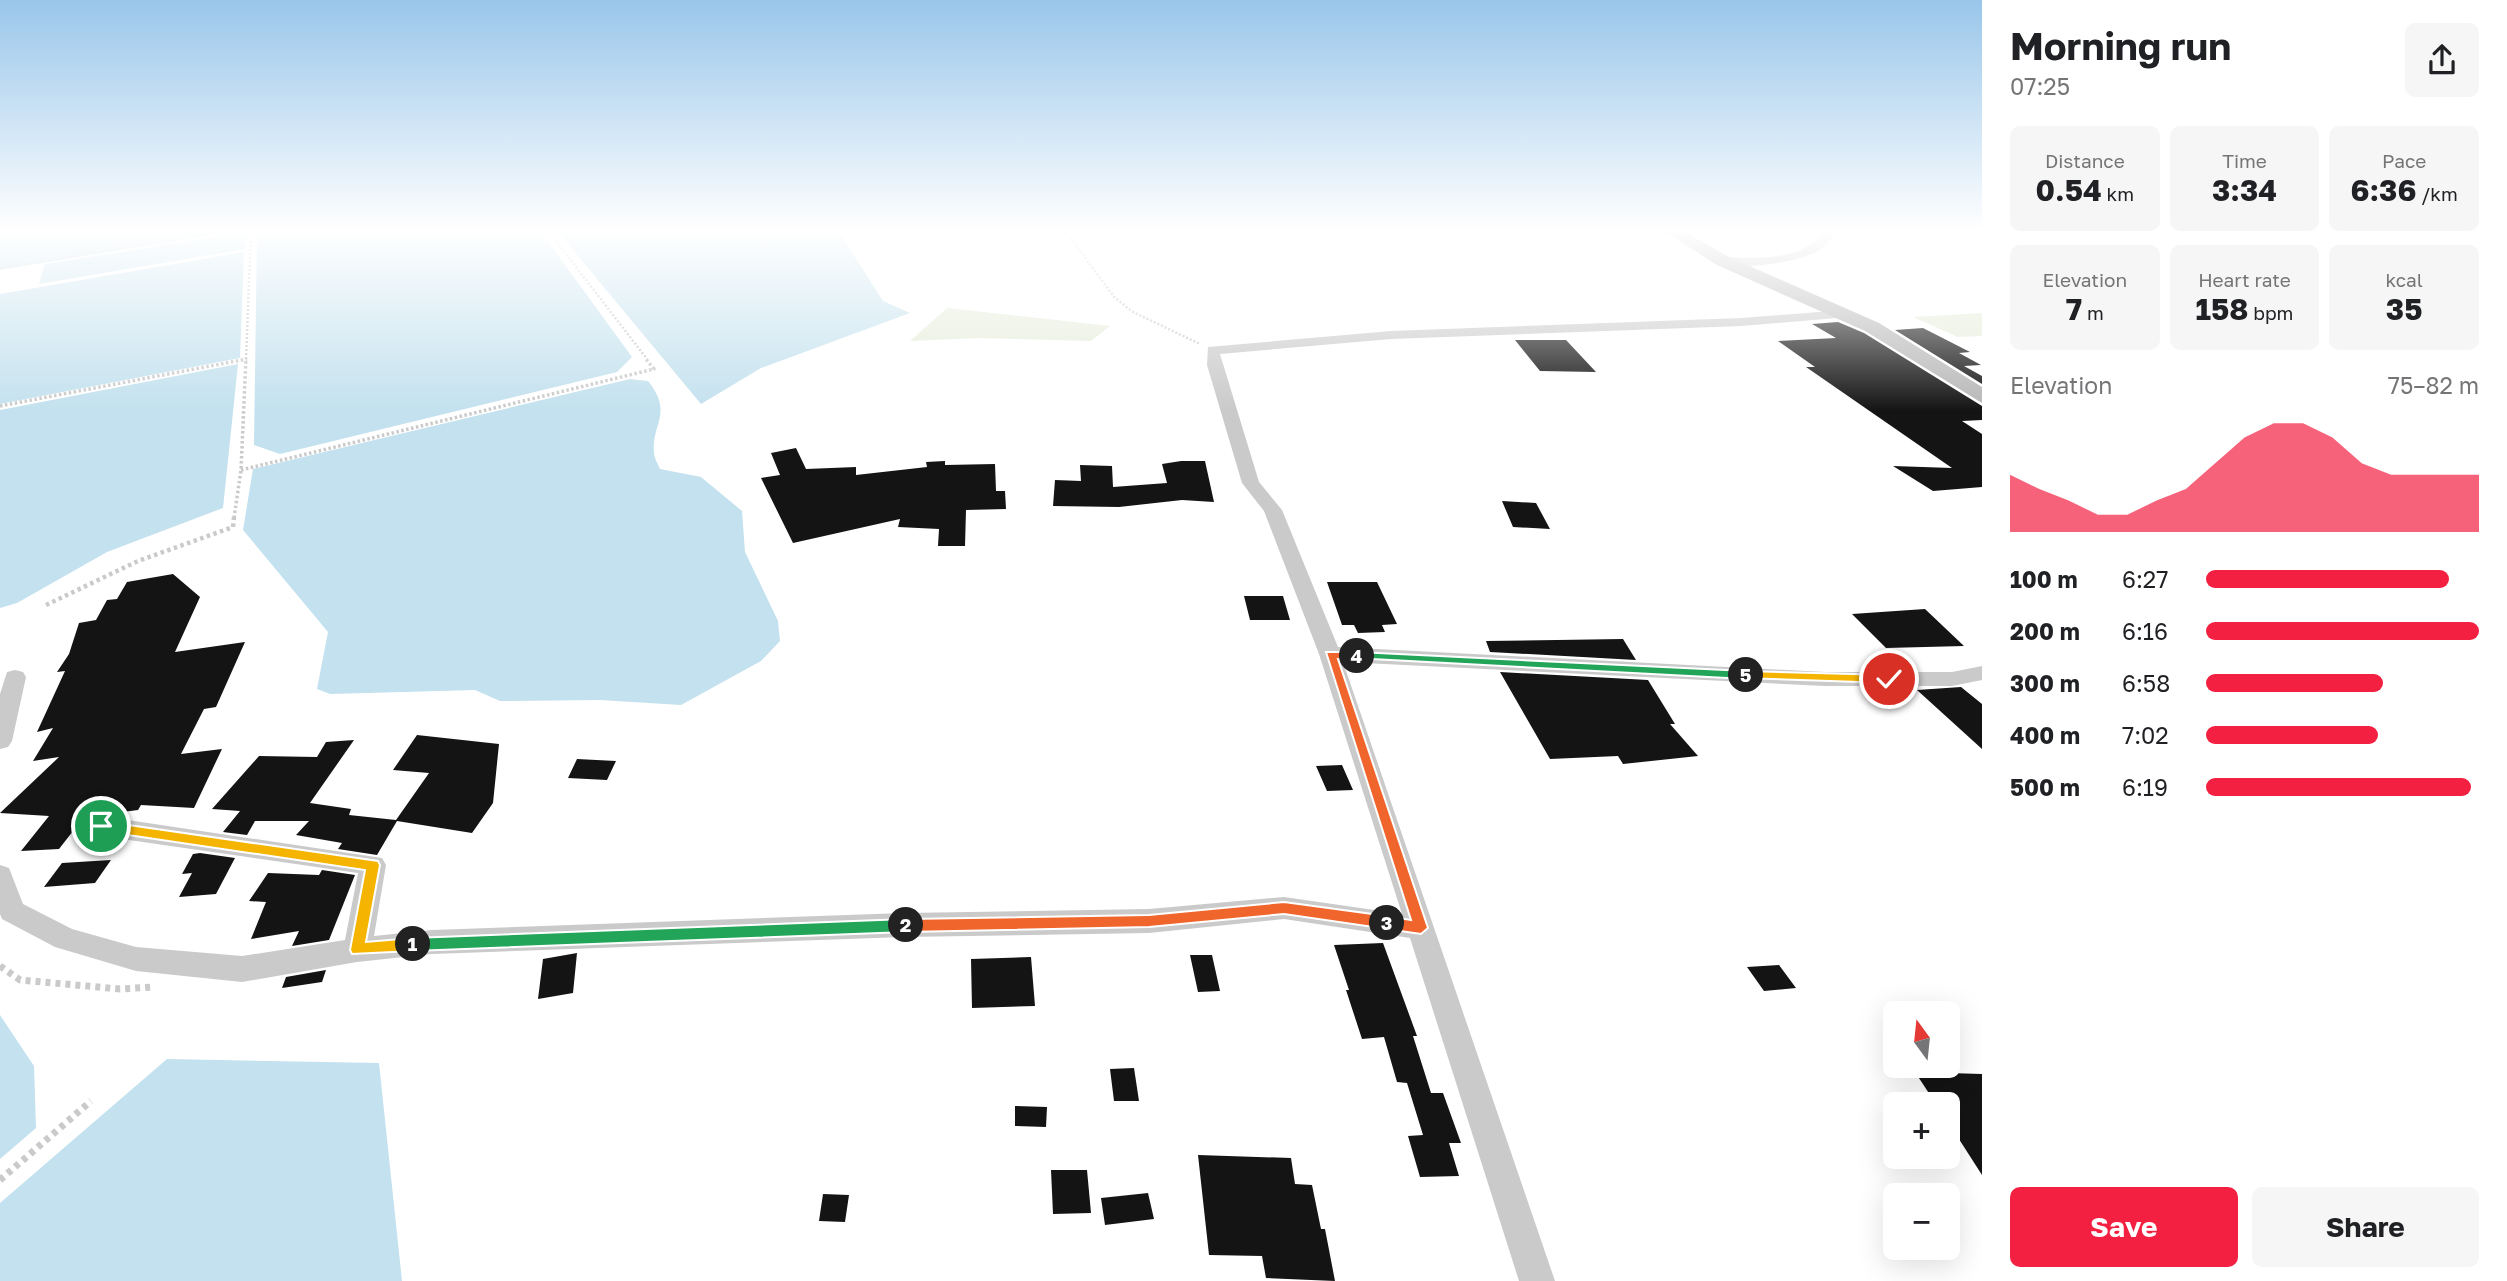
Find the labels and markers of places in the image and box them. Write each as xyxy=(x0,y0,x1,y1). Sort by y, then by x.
pin: 4 xyxy=(1340,638,1374,674)
pin xyxy=(1859,649,1919,709)
pin: 5 xyxy=(1728,658,1764,692)
pin xyxy=(71,796,131,856)
pin: 3 xyxy=(1370,906,1404,940)
pin: 2 xyxy=(888,908,923,942)
pin: 1 xyxy=(396,926,430,962)

